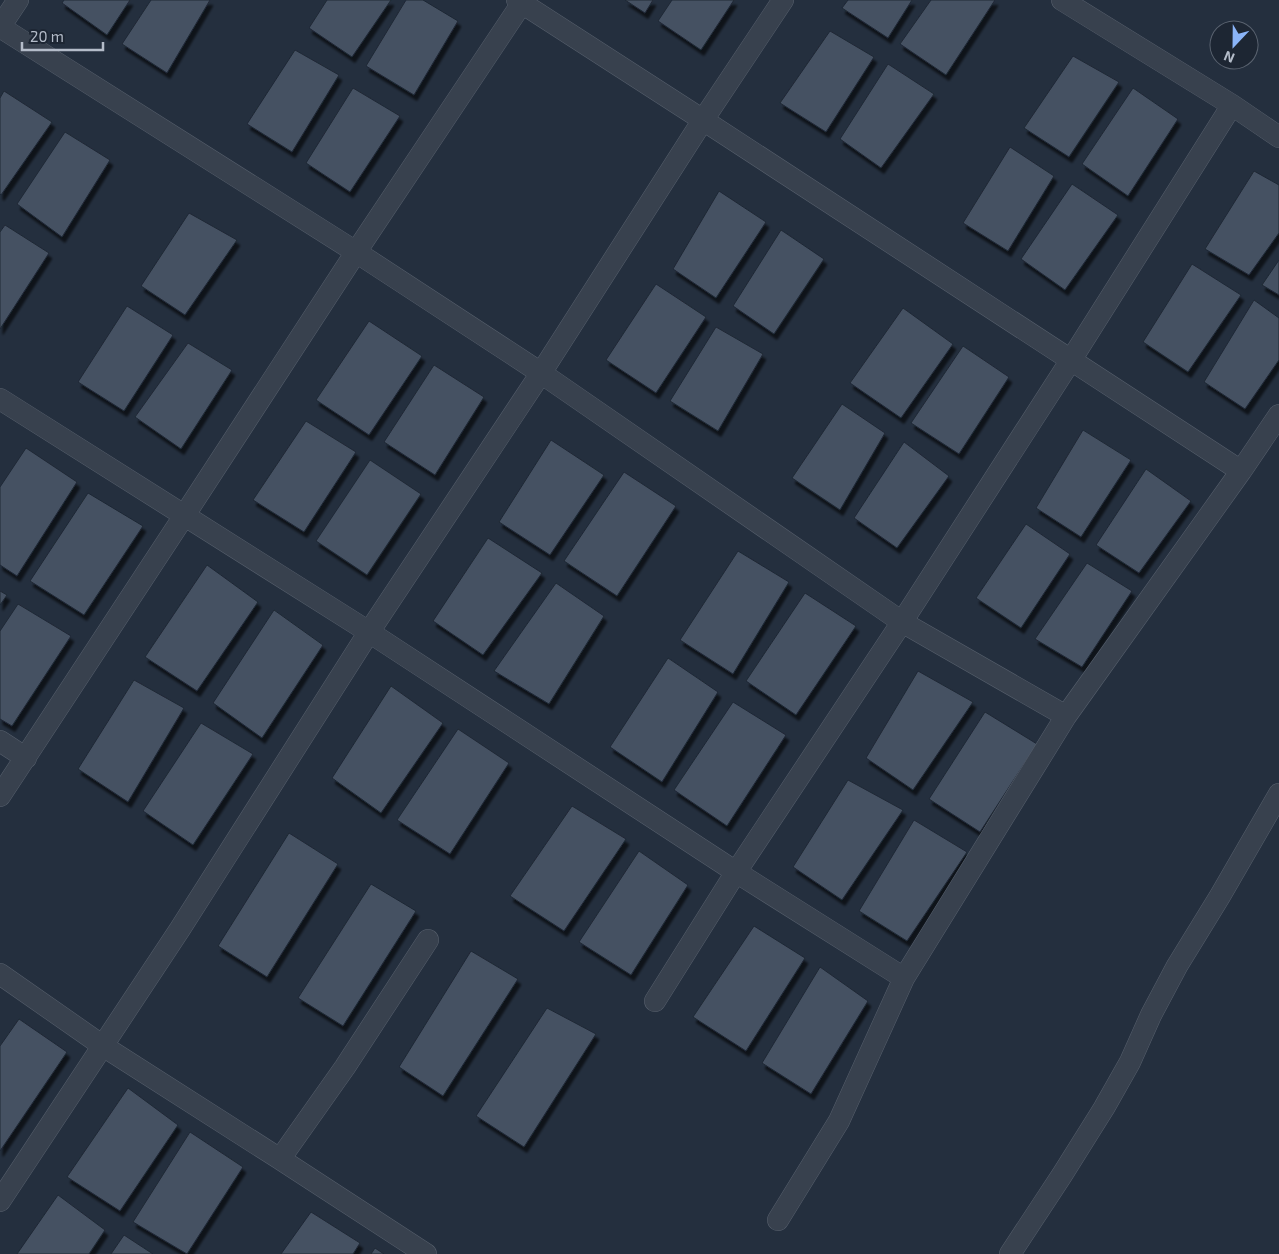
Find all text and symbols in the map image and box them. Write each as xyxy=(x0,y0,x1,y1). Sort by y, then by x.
scale bar xyxy=(22,20,104,52)
north arrow xyxy=(1209,20,1259,70)
text: 20 m xyxy=(30,27,64,45)
text: N xyxy=(1221,48,1237,67)

